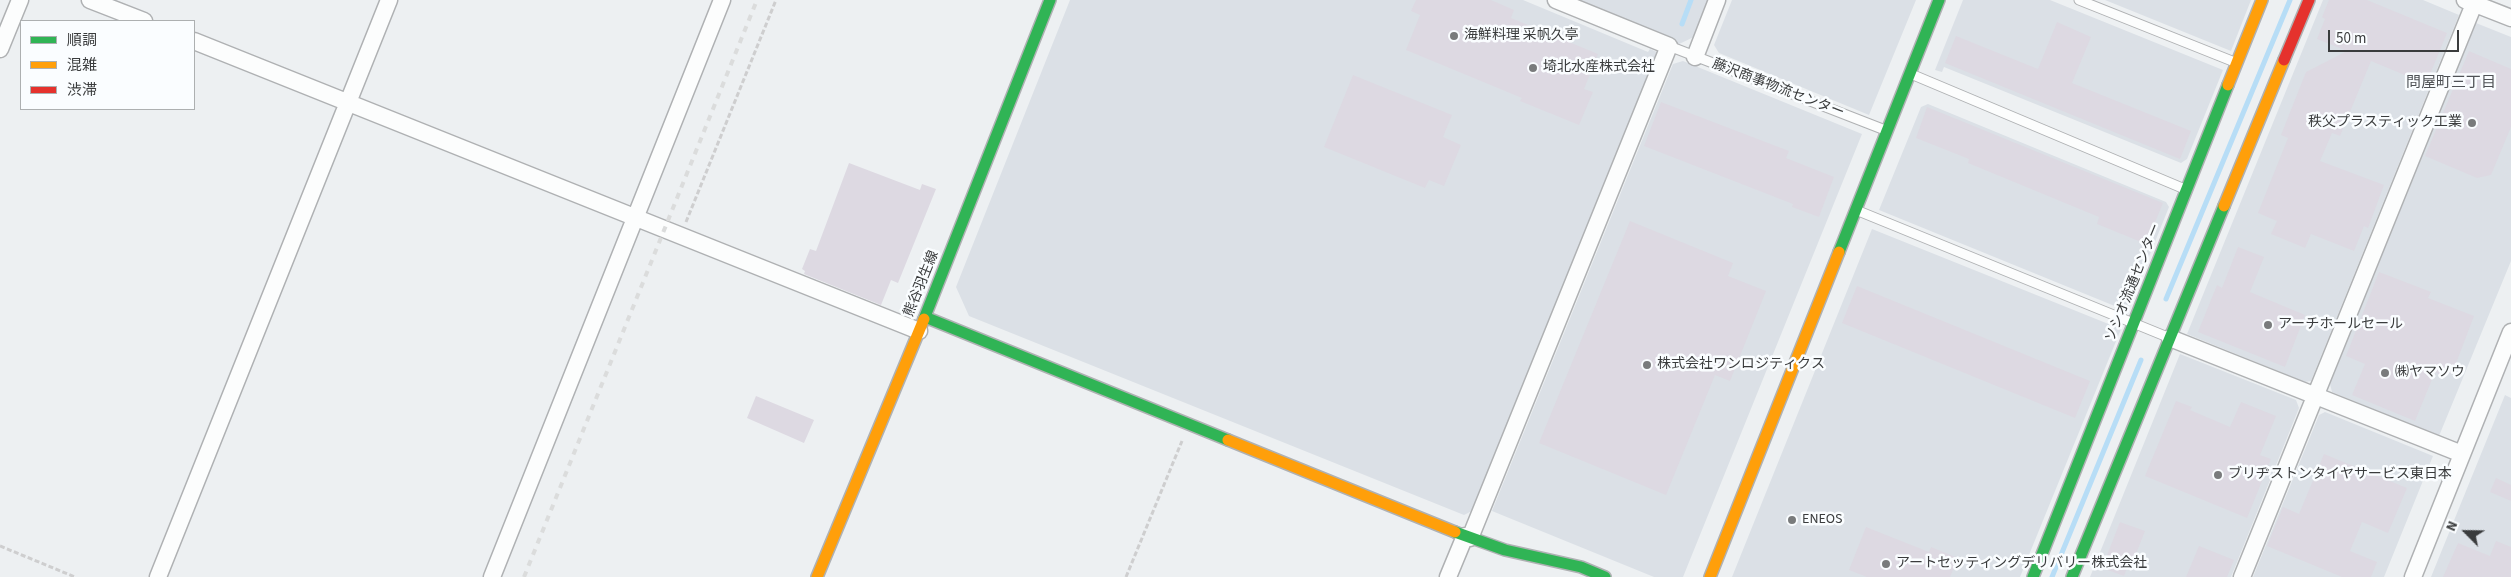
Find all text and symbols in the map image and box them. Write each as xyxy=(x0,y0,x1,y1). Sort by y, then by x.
legend xyxy=(20,20,195,110)
scale bar xyxy=(2331,20,2462,52)
place label: 海鮮料理 采帆久亭 xyxy=(1464,28,1579,44)
text: 50 m xyxy=(2336,28,2366,49)
text: 順調 xyxy=(67,30,97,51)
marker: 海鮮料理 采帆久亭 xyxy=(1448,30,1460,42)
text: 混雑 xyxy=(67,55,97,76)
street label: 藤沢商事物流センター xyxy=(1710,56,1846,122)
place label: 埼北水産株式会社 xyxy=(1543,60,1655,76)
marker: 埼北水産株式会社 xyxy=(1527,62,1539,74)
district label: 問屋町三丁目 xyxy=(2406,75,2496,93)
text: 渋滞 xyxy=(67,80,97,101)
place label: 秩父プラスティック工業 xyxy=(2308,115,2462,131)
marker: 秩父プラスティック工業 xyxy=(2466,117,2478,129)
street label: ソシオ流通センター xyxy=(2103,221,2165,345)
street label: 熊谷羽生線 xyxy=(901,248,943,320)
place label: アーチホールセール xyxy=(2278,317,2403,333)
marker: アーチホールセール xyxy=(2262,319,2274,331)
place label: 株式会社ワンロジティクス xyxy=(1657,357,1825,373)
marker: 株式会社ワンロジティクス xyxy=(1641,359,1653,371)
place label: ㈱ヤマソウ xyxy=(2395,365,2465,381)
marker: ㈱ヤマソウ xyxy=(2379,367,2391,379)
place label: ブリヂストンタイヤサービス東日本 xyxy=(2228,467,2452,483)
marker: ブリヂストンタイヤサービス東日本 xyxy=(2212,469,2224,481)
north arrow xyxy=(2441,507,2491,557)
place label: ENEOS xyxy=(1802,512,1843,528)
marker: ENEOS xyxy=(1786,514,1798,526)
text: N xyxy=(2441,518,2463,534)
place label: アートセッティングデリバリー株式会社 xyxy=(1896,556,2147,572)
marker: アートセッティングデリバリー株式会社 xyxy=(1880,558,1892,570)

